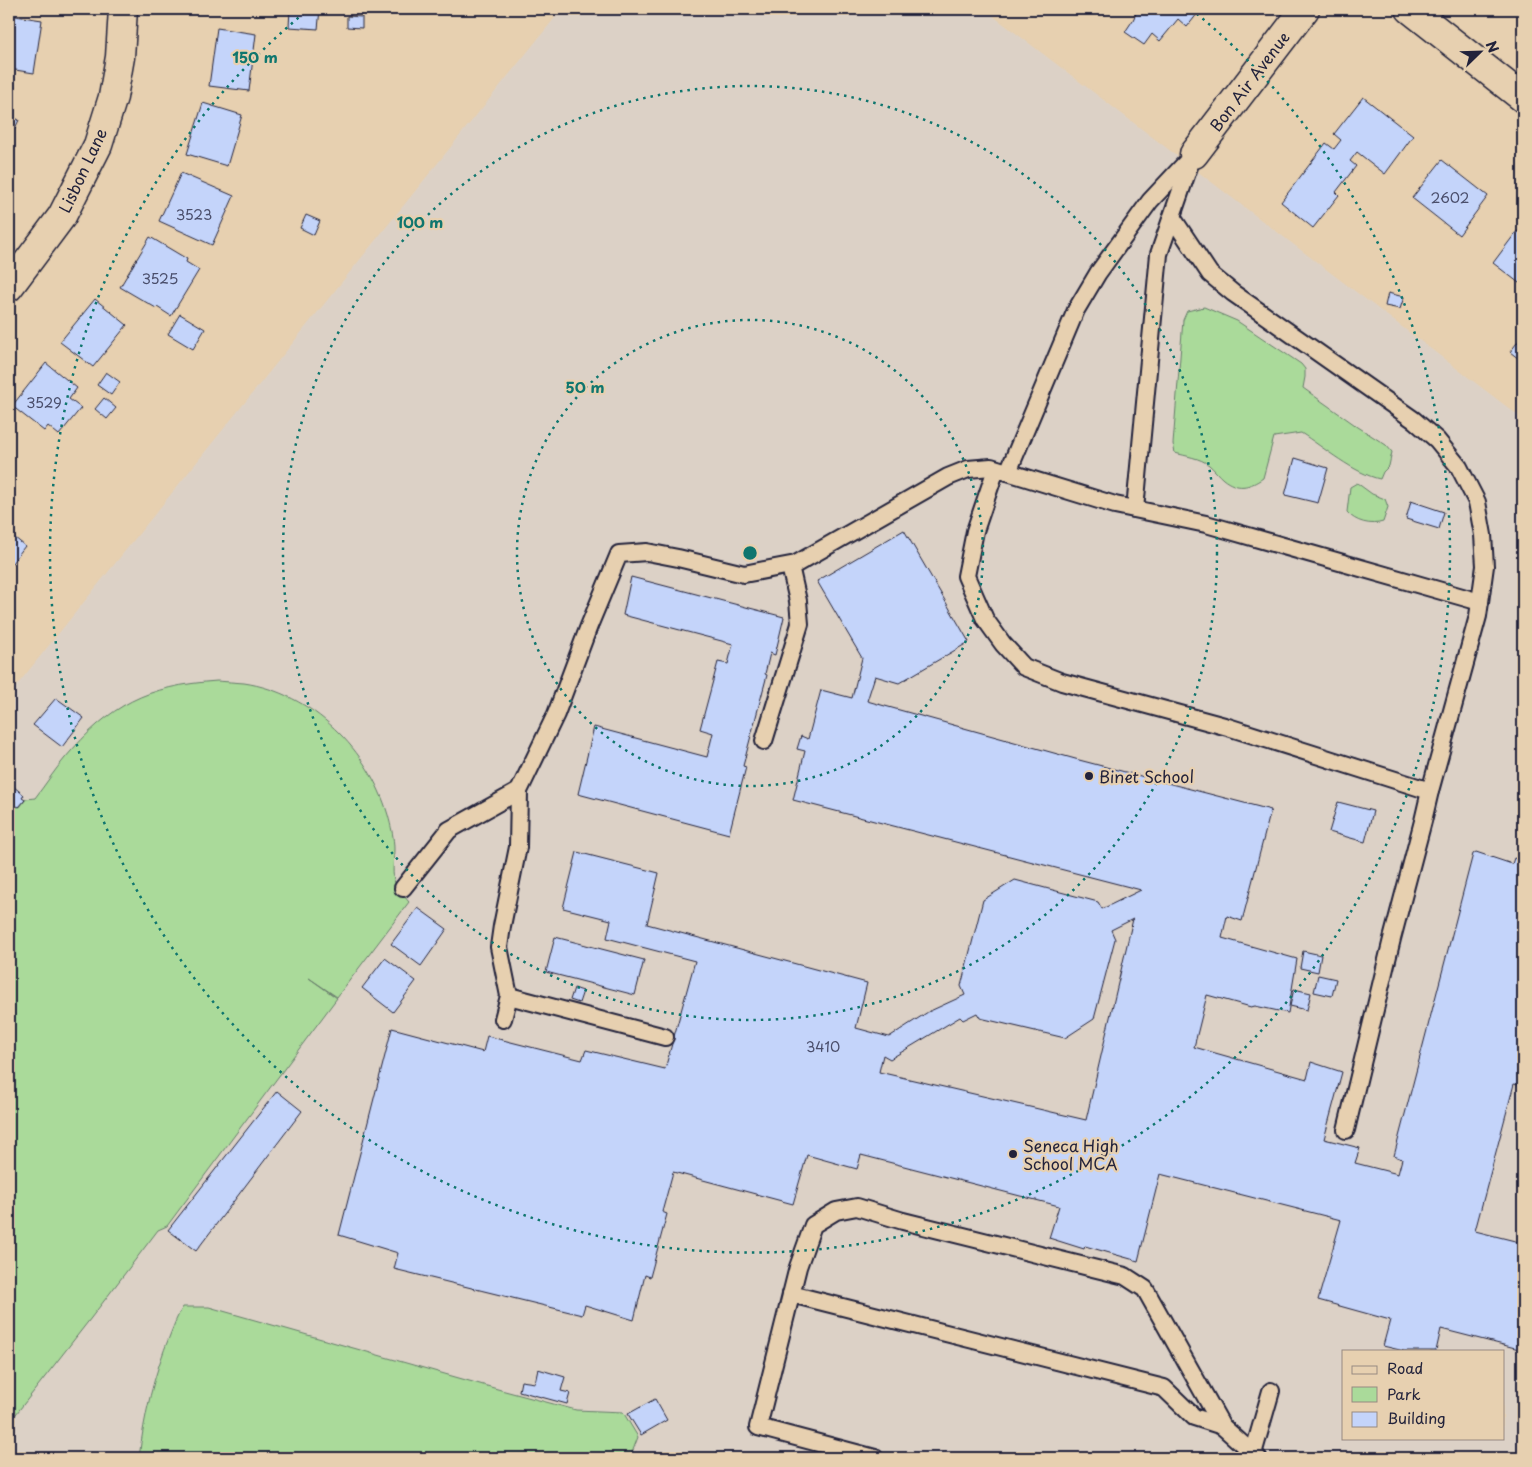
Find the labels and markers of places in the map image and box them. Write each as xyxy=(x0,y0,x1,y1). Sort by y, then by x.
centre of rings xyxy=(741,544,759,562)
place label: Binet School xyxy=(1099,764,1194,788)
marker: Binet School xyxy=(1083,770,1095,782)
place label: Seneca High School MCA xyxy=(1023,1133,1119,1175)
marker: Seneca High School MCA xyxy=(1007,1148,1019,1160)

